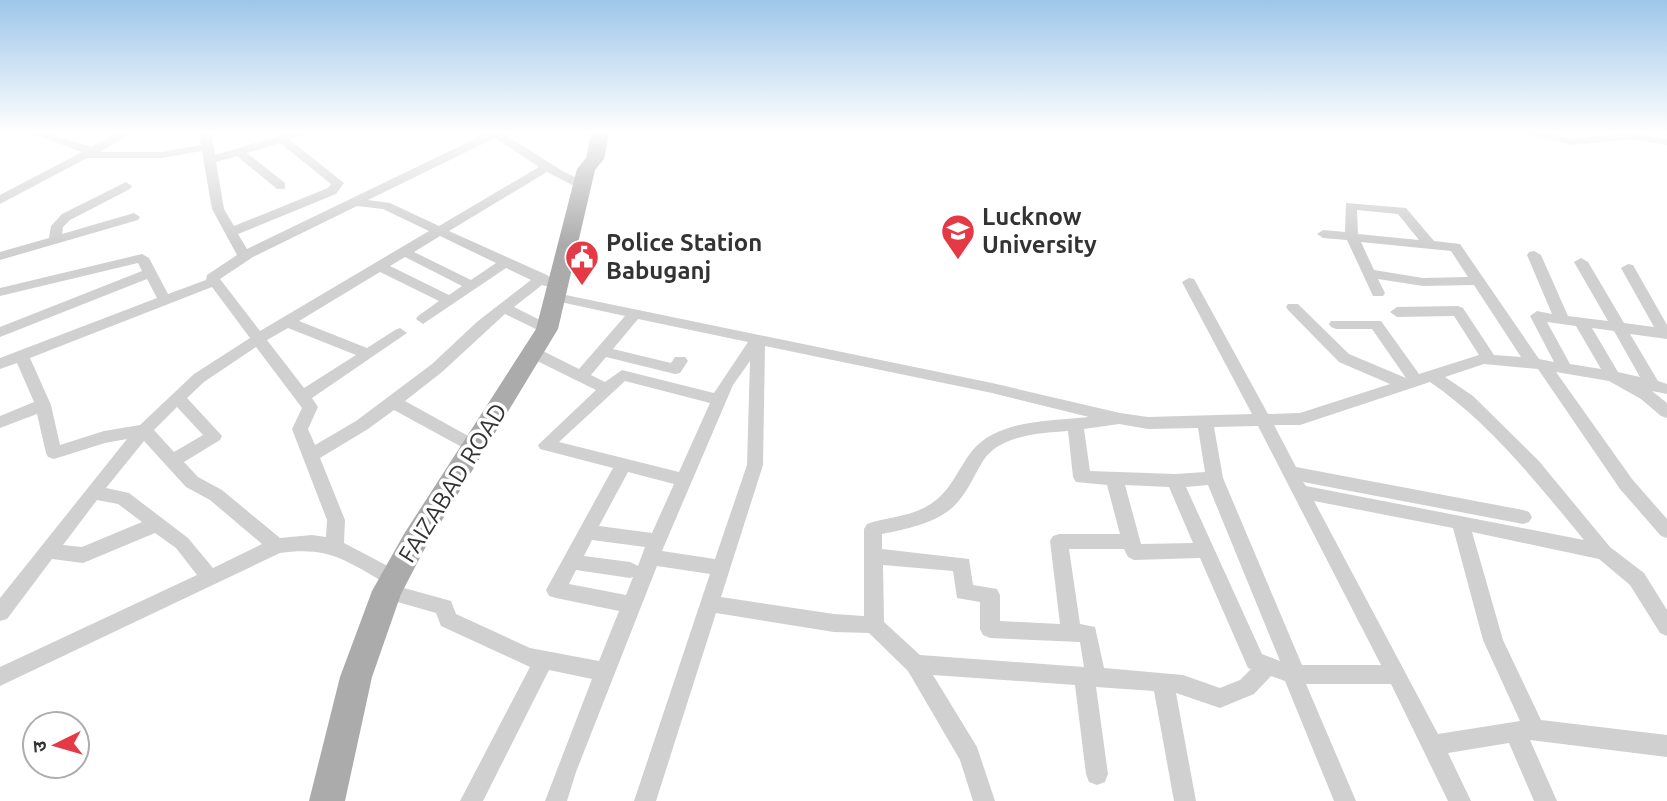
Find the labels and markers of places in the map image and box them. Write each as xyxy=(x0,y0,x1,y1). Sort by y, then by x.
place label: Lucknow University xyxy=(982,203,1097,258)
school or university icon: Lucknow University xyxy=(939,212,977,261)
place label: Police Station Babuganj xyxy=(606,229,762,284)
public building icon: Police Station Babuganj xyxy=(563,238,601,287)

